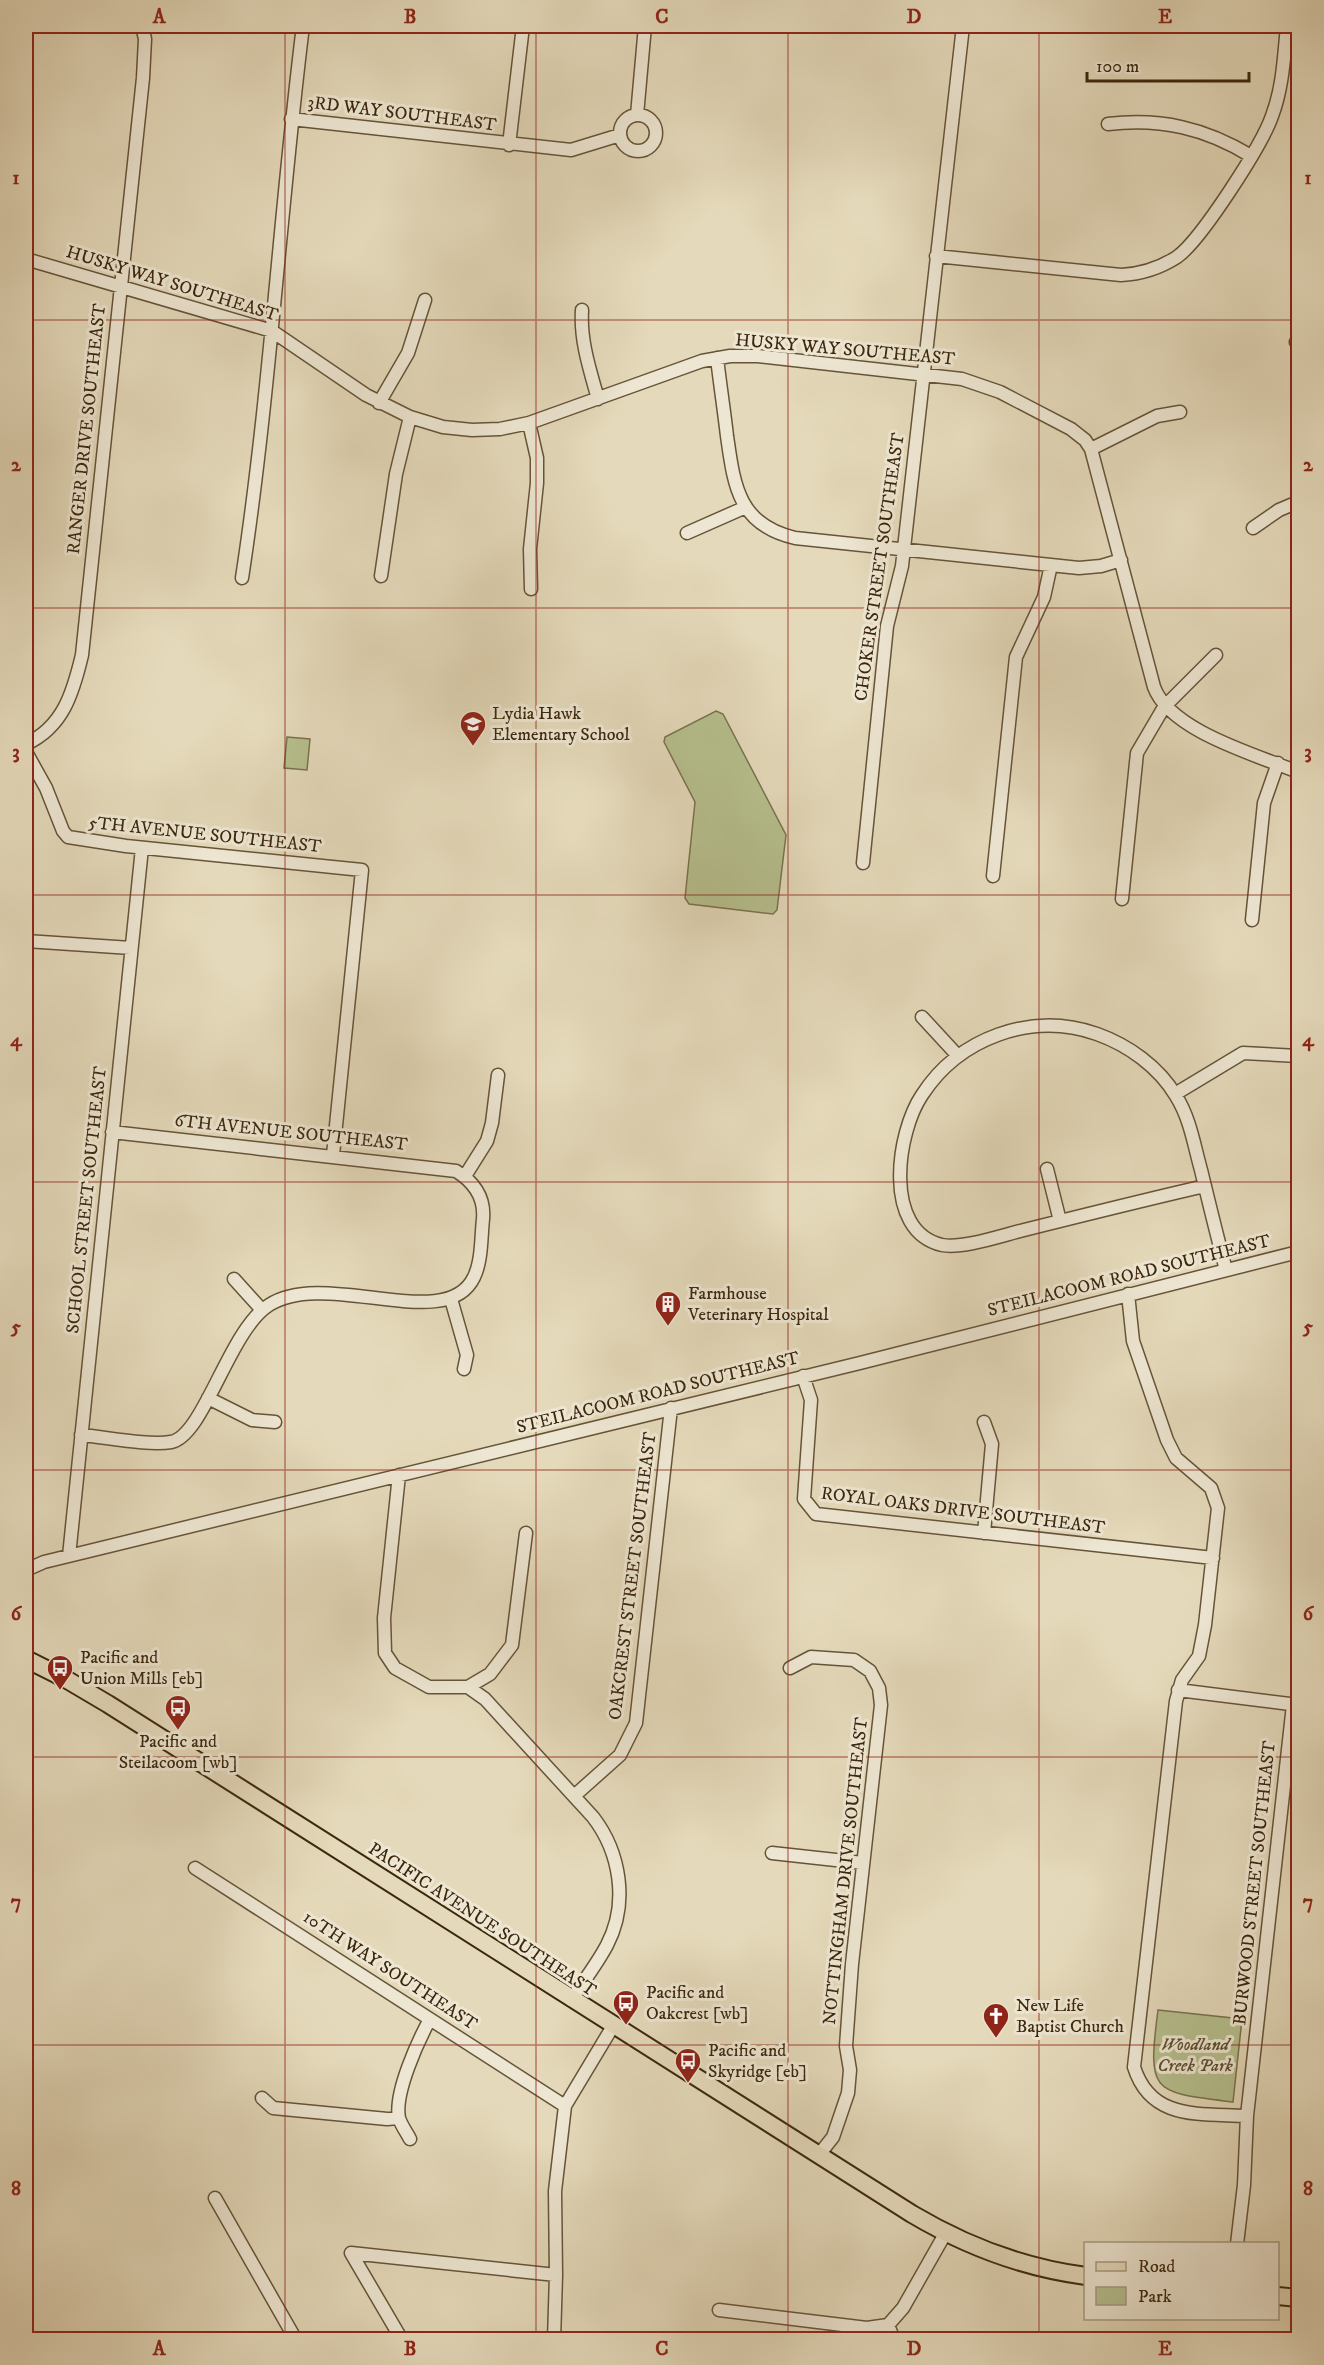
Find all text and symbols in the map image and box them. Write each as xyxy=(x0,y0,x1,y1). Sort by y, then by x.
text: A xyxy=(152,5,167,30)
text: B xyxy=(404,5,416,30)
text: C xyxy=(655,5,669,30)
text: D xyxy=(907,5,922,30)
text: E xyxy=(1158,5,1172,30)
scale bar xyxy=(1087,45,1249,83)
text: 100 m xyxy=(1096,56,1139,78)
street label: 3RD WAY SOUTHEAST xyxy=(306,91,498,137)
text: 1 xyxy=(12,166,20,191)
text: 1 xyxy=(1304,166,1312,191)
street label: HUSKY WAY SOUTHEAST xyxy=(63,241,281,327)
street label: RANGER DRIVE SOUTHEAST xyxy=(63,302,111,555)
street label: HUSKY WAY SOUTHEAST xyxy=(734,329,956,371)
street label: CHOKER STREET SOUTHEAST xyxy=(850,431,910,703)
text: 2 xyxy=(11,453,22,478)
text: 2 xyxy=(1303,453,1314,478)
place label: Lydia Hawk Elementary School xyxy=(492,703,630,746)
school or university icon: Lydia Hawk Elementary School xyxy=(458,709,488,747)
text: 3 xyxy=(12,740,20,765)
text: 3 xyxy=(1304,740,1312,765)
street label: 5TH AVENUE SOUTHEAST xyxy=(87,812,323,858)
text: 4 xyxy=(10,1028,23,1053)
text: 4 xyxy=(1302,1028,1315,1053)
street label: SCHOOL STREET SOUTHEAST xyxy=(62,1065,112,1335)
street label: 6TH AVENUE SOUTHEAST xyxy=(173,1110,409,1156)
street label: STEILACOOM ROAD SOUTHEAST xyxy=(985,1230,1273,1322)
place label: Farmhouse Veterinary Hospital xyxy=(687,1283,829,1326)
building icon: Farmhouse Veterinary Hospital xyxy=(653,1289,683,1327)
text: 5 xyxy=(10,1315,21,1340)
text: 5 xyxy=(1302,1315,1313,1340)
street label: STEILACOOM ROAD SOUTHEAST xyxy=(514,1347,802,1439)
street label: OAKCREST STREET SOUTHEAST xyxy=(604,1430,662,1721)
street label: ROYAL OAKS DRIVE SOUTHEAST xyxy=(820,1483,1107,1539)
text: 6 xyxy=(11,1602,23,1627)
text: 6 xyxy=(1303,1602,1315,1627)
place label: Pacific and Union Mills [eb] xyxy=(80,1647,203,1690)
bus stop icon: Pacific and Union Mills [eb] xyxy=(45,1653,75,1691)
bus stop icon: Pacific and Steilacoom [wb] xyxy=(163,1693,193,1731)
street label: NOTTINGHAM DRIVE SOUTHEAST xyxy=(819,1716,873,2026)
place label: Pacific and Steilacoom [wb] xyxy=(119,1731,237,1774)
street label: BURWOOD STREET SOUTHEAST xyxy=(1229,1739,1281,2026)
street label: PACIFIC AVENUE SOUTHEAST xyxy=(364,1838,600,2002)
text: 7 xyxy=(11,1890,21,1915)
text: 7 xyxy=(1303,1890,1313,1915)
street label: 10TH WAY SOUTHEAST xyxy=(299,1906,481,2036)
place label: Pacific and Oakcrest [wb] xyxy=(646,1982,748,2025)
bus stop icon: Pacific and Oakcrest [wb] xyxy=(611,1988,641,2026)
place label: New Life Baptist Church xyxy=(1016,1995,1124,2038)
church icon: New Life Baptist Church xyxy=(981,2001,1011,2039)
park label: Woodland Creek Park xyxy=(1157,2034,1233,2077)
place label: Pacific and Skyridge [eb] xyxy=(708,2040,807,2083)
bus stop icon: Pacific and Skyridge [eb] xyxy=(673,2046,703,2084)
text: 8 xyxy=(11,2177,21,2202)
text: 8 xyxy=(1303,2177,1313,2202)
legend xyxy=(1084,2242,1279,2320)
text: Road xyxy=(1138,2256,1175,2278)
text: Park xyxy=(1138,2286,1172,2308)
text: A xyxy=(152,2337,167,2362)
text: B xyxy=(404,2337,416,2362)
text: C xyxy=(655,2337,669,2362)
text: D xyxy=(907,2337,922,2362)
text: E xyxy=(1158,2337,1172,2362)

